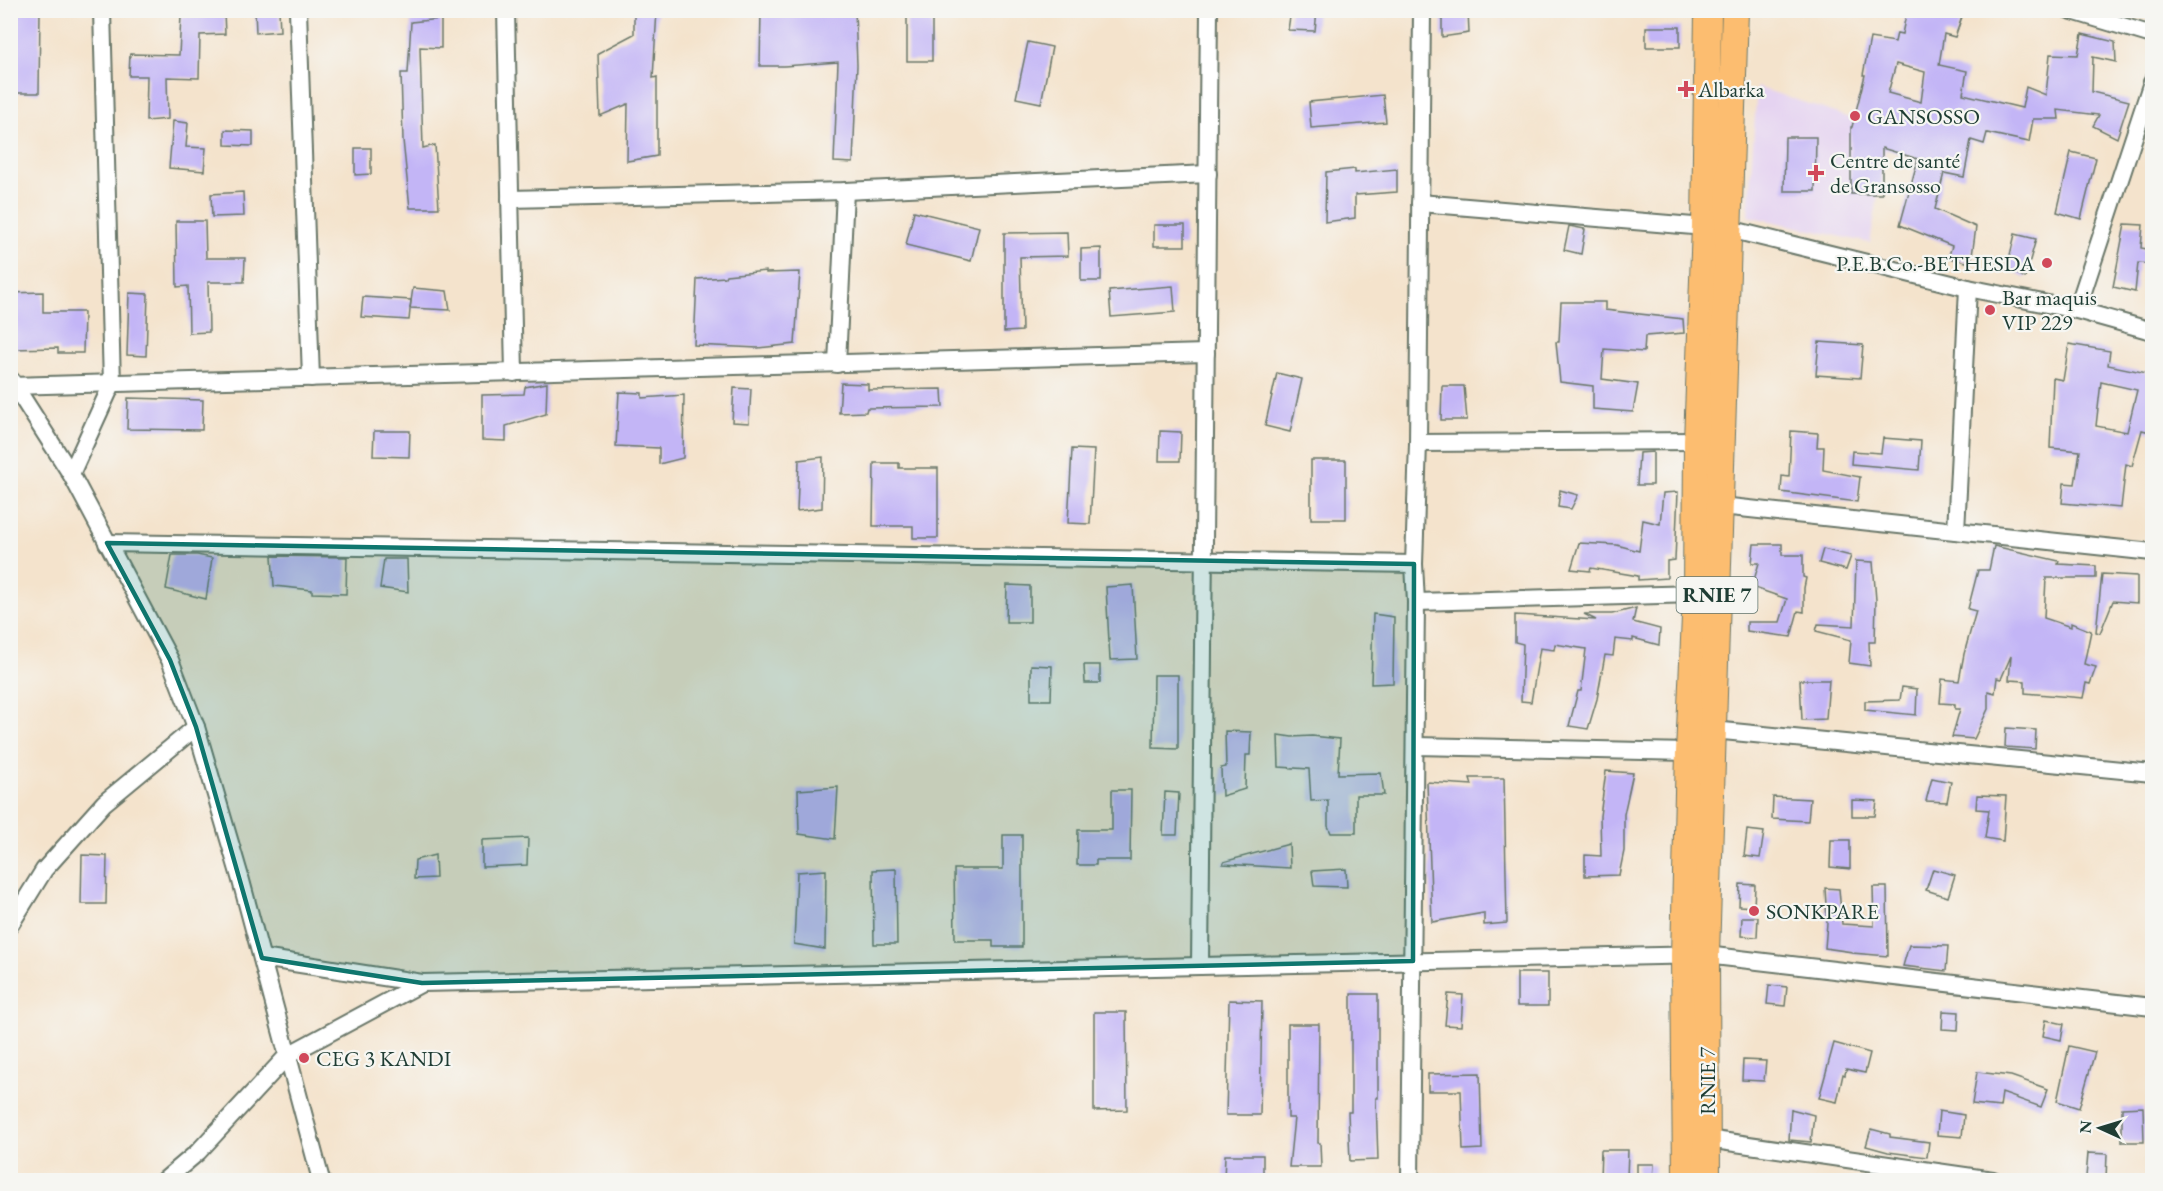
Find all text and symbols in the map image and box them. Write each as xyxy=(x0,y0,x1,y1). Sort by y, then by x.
place label: Albarka xyxy=(1697,75,1765,104)
marker: Albarka xyxy=(1679,82,1693,96)
place label: GANSOSSO xyxy=(1867,102,1980,131)
marker: GANSOSSO xyxy=(1848,109,1862,123)
place label: Centre de santé de Gransosso xyxy=(1830,146,1961,200)
marker: Centre de santé de Gransosso xyxy=(1807,164,1825,182)
place label: P.E.B.Co.-BETHESDA xyxy=(1836,249,2036,278)
marker: P.E.B.Co.-BETHESDA xyxy=(2040,256,2054,270)
place label: Bar maquis VIP 229 xyxy=(2002,283,2097,337)
marker: Bar maquis VIP 229 xyxy=(1983,303,1997,317)
road number: RNIE 7 xyxy=(1676,577,1758,613)
place label: SONKPARE xyxy=(1766,897,1879,926)
marker: SONKPARE xyxy=(1747,904,1761,918)
place label: CEG 3 KANDI xyxy=(316,1044,452,1073)
street label: RNIE 7 xyxy=(1693,1047,1722,1115)
marker: CEG 3 KANDI xyxy=(297,1051,311,1065)
north arrow xyxy=(2070,1098,2130,1158)
text: N xyxy=(2075,1120,2096,1134)

